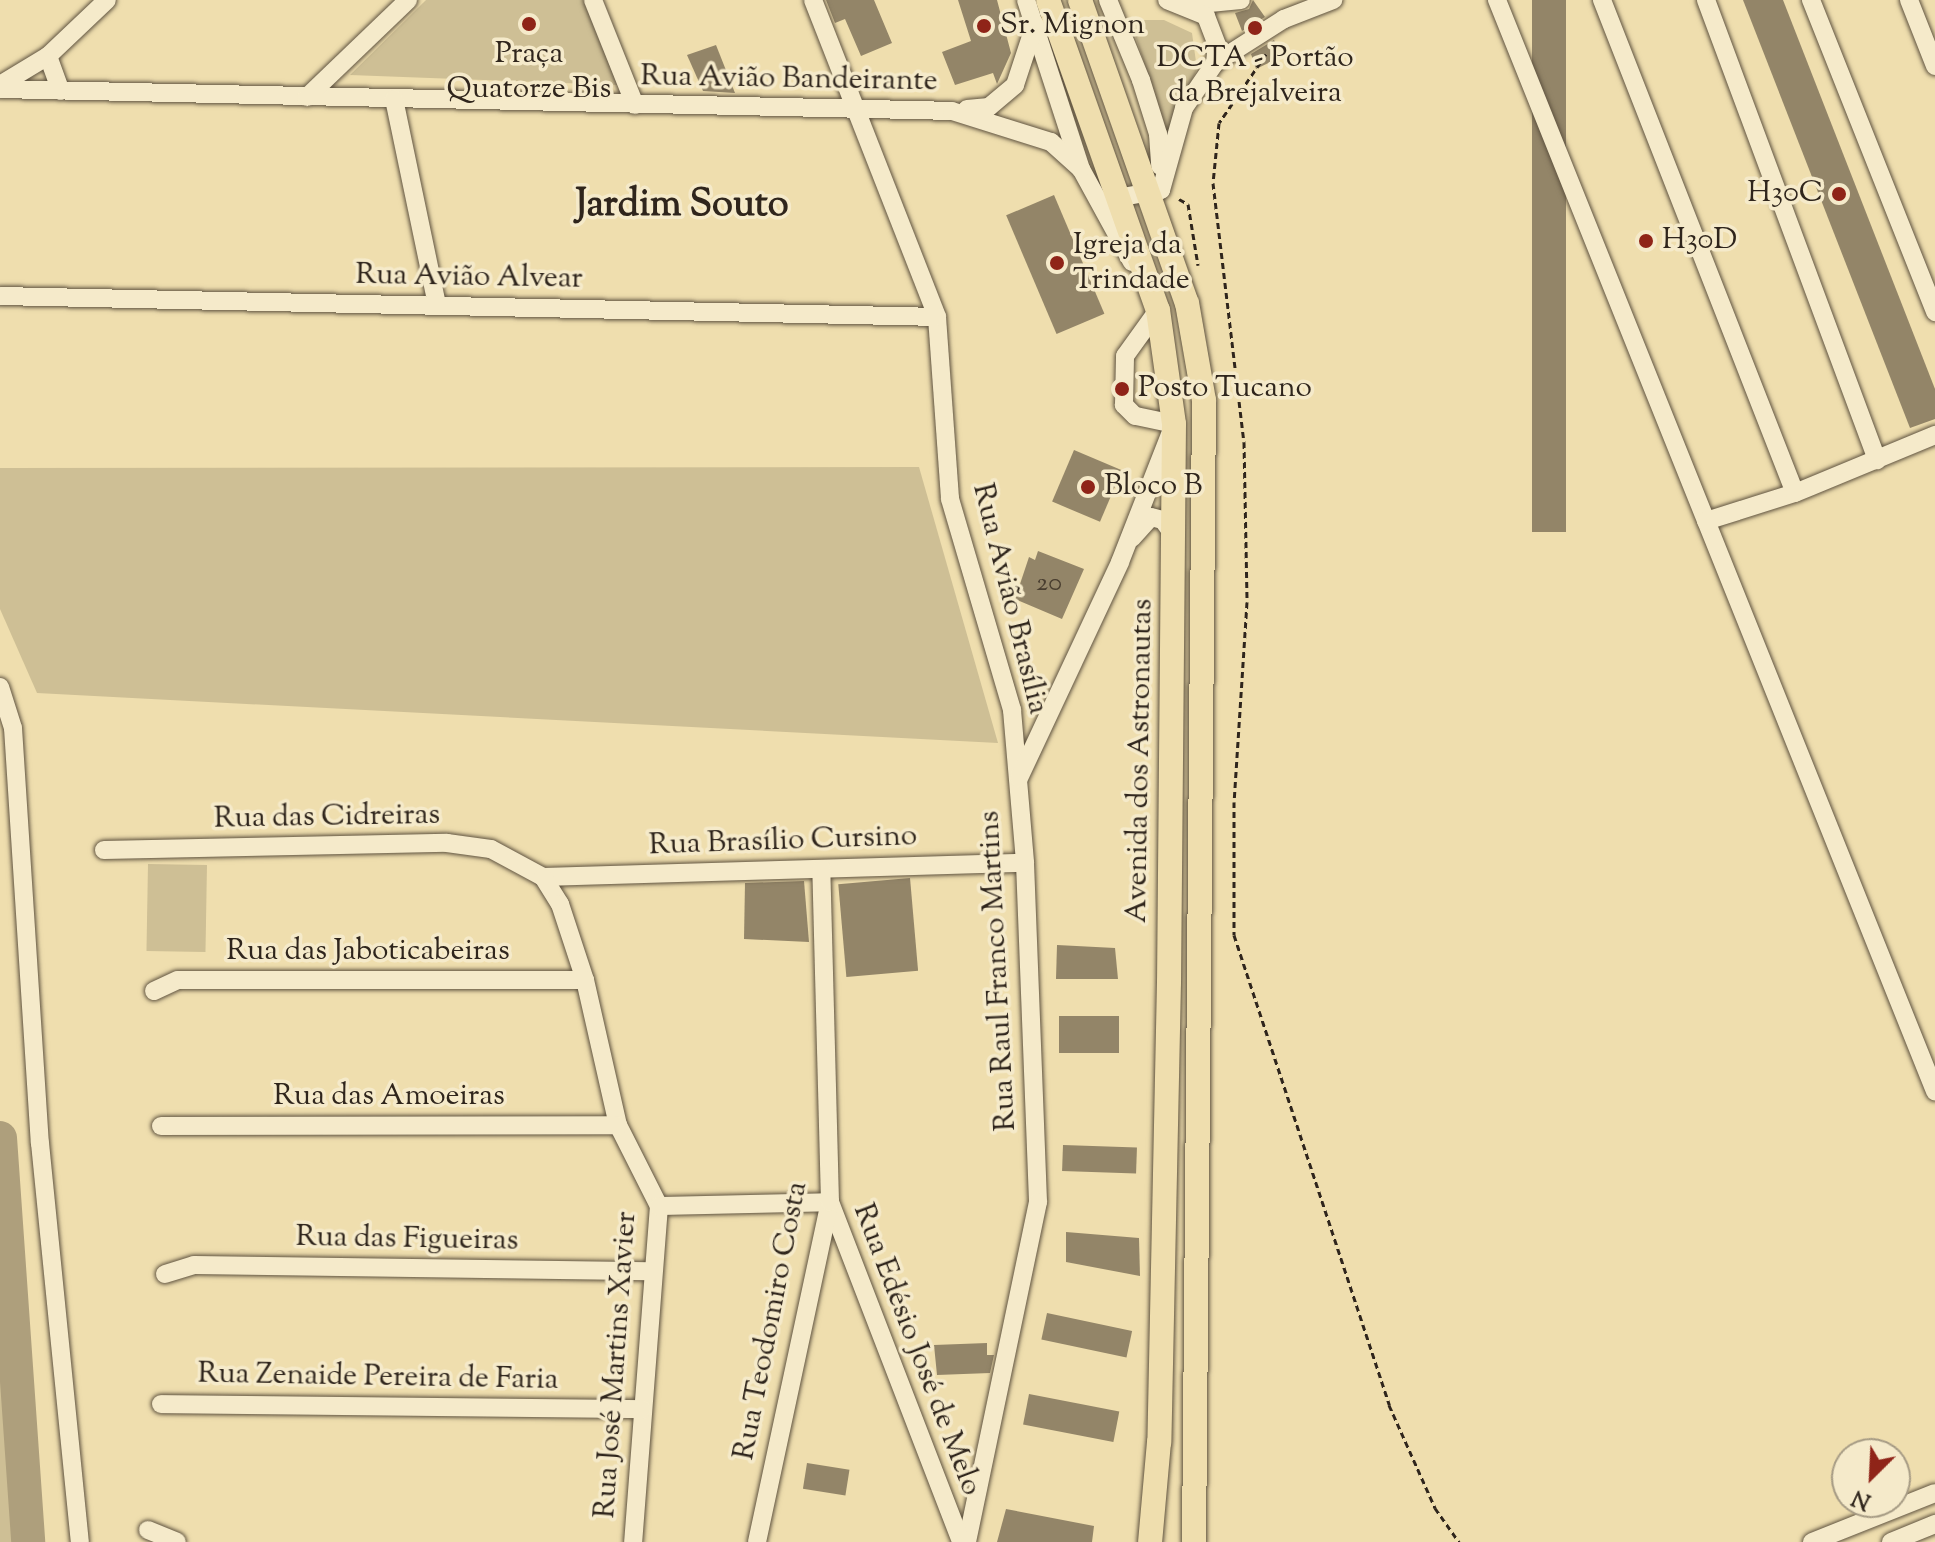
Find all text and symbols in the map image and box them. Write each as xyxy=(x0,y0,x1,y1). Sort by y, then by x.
place label: Sr. Mignon xyxy=(1000,8,1145,44)
marker: Praça Quatorze Bis xyxy=(520,15,538,33)
marker: Sr. Mignon xyxy=(975,17,993,35)
marker: DCTA - Portão da Brejalveira xyxy=(1246,19,1264,37)
place label: Praça Quatorze Bis xyxy=(447,37,611,108)
place label: DCTA - Portão da Brejalveira xyxy=(1156,41,1354,112)
street label: Rua Avião Bandeirante xyxy=(640,59,938,101)
place label: H30C xyxy=(1747,176,1823,212)
district label: Jardim Souto xyxy=(575,184,789,230)
marker: H30C xyxy=(1830,185,1848,203)
place label: H30D xyxy=(1662,223,1737,259)
place label: Igreja da Trindade xyxy=(1073,228,1190,298)
marker: H30D xyxy=(1637,232,1655,250)
marker: Igreja da Trindade xyxy=(1048,254,1066,272)
street label: Rua Avião Alvear xyxy=(355,258,583,298)
place label: Posto Tucano xyxy=(1138,371,1312,407)
marker: Posto Tucano xyxy=(1113,380,1131,398)
place label: Bloco B xyxy=(1104,469,1202,505)
marker: Bloco B xyxy=(1079,478,1097,496)
street label: Rua Avião Brasília xyxy=(963,480,1055,718)
house number: 20 xyxy=(1036,568,1062,600)
street label: Avenida dos Astronautas xyxy=(1120,599,1162,923)
street label: Rua das Cidreiras xyxy=(214,798,440,838)
street label: Rua Raul Franco Martins xyxy=(973,810,1025,1132)
street label: Rua Brasílio Cursino xyxy=(648,819,918,865)
street label: Rua das Jaboticabeiras xyxy=(226,934,510,970)
street label: Rua das Amoeiras xyxy=(273,1079,505,1115)
street label: Rua Teodomiro Costa xyxy=(727,1179,817,1463)
street label: Rua Edésio José de Melo xyxy=(844,1199,988,1501)
street label: Rua José Martins Xavier xyxy=(588,1210,646,1520)
street label: Rua das Figueiras xyxy=(295,1220,519,1260)
street label: Rua Zenaide Pereira de Faria xyxy=(197,1357,559,1399)
north arrow xyxy=(1831,1438,1911,1518)
text: N xyxy=(1848,1480,1877,1516)

